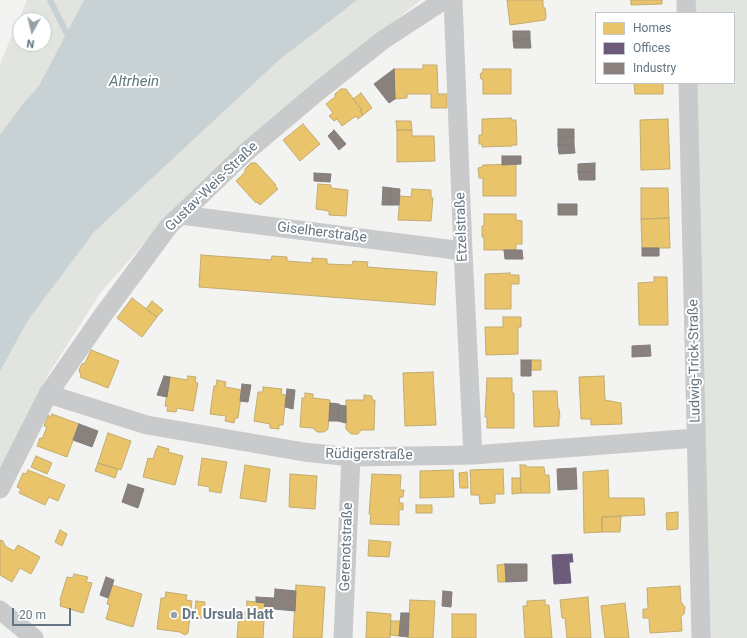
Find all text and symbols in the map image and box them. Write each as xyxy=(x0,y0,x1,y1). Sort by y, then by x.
north arrow xyxy=(12,12,52,52)
legend xyxy=(595,12,735,84)
text: Homes xyxy=(633,21,671,35)
text: N xyxy=(26,36,35,50)
text: Offices xyxy=(633,41,670,55)
text: Industry xyxy=(633,61,676,75)
water label: Altrhein xyxy=(109,73,159,91)
street label: Gustav-Weis-Straße xyxy=(162,139,262,235)
street label: Etzelstraße xyxy=(452,192,472,262)
street label: Giselherstraße xyxy=(276,219,368,247)
street label: Ludwig-Trick-Straße xyxy=(686,299,704,423)
street label: Rüdigerstraße xyxy=(325,446,413,464)
street label: Gerenotstraße xyxy=(337,502,357,592)
scale bar xyxy=(14,600,73,626)
place label: Dr. Ursula Hatt xyxy=(182,607,274,623)
text: 20 m xyxy=(19,608,46,622)
marker: Dr. Ursula Hatt xyxy=(169,610,179,620)

